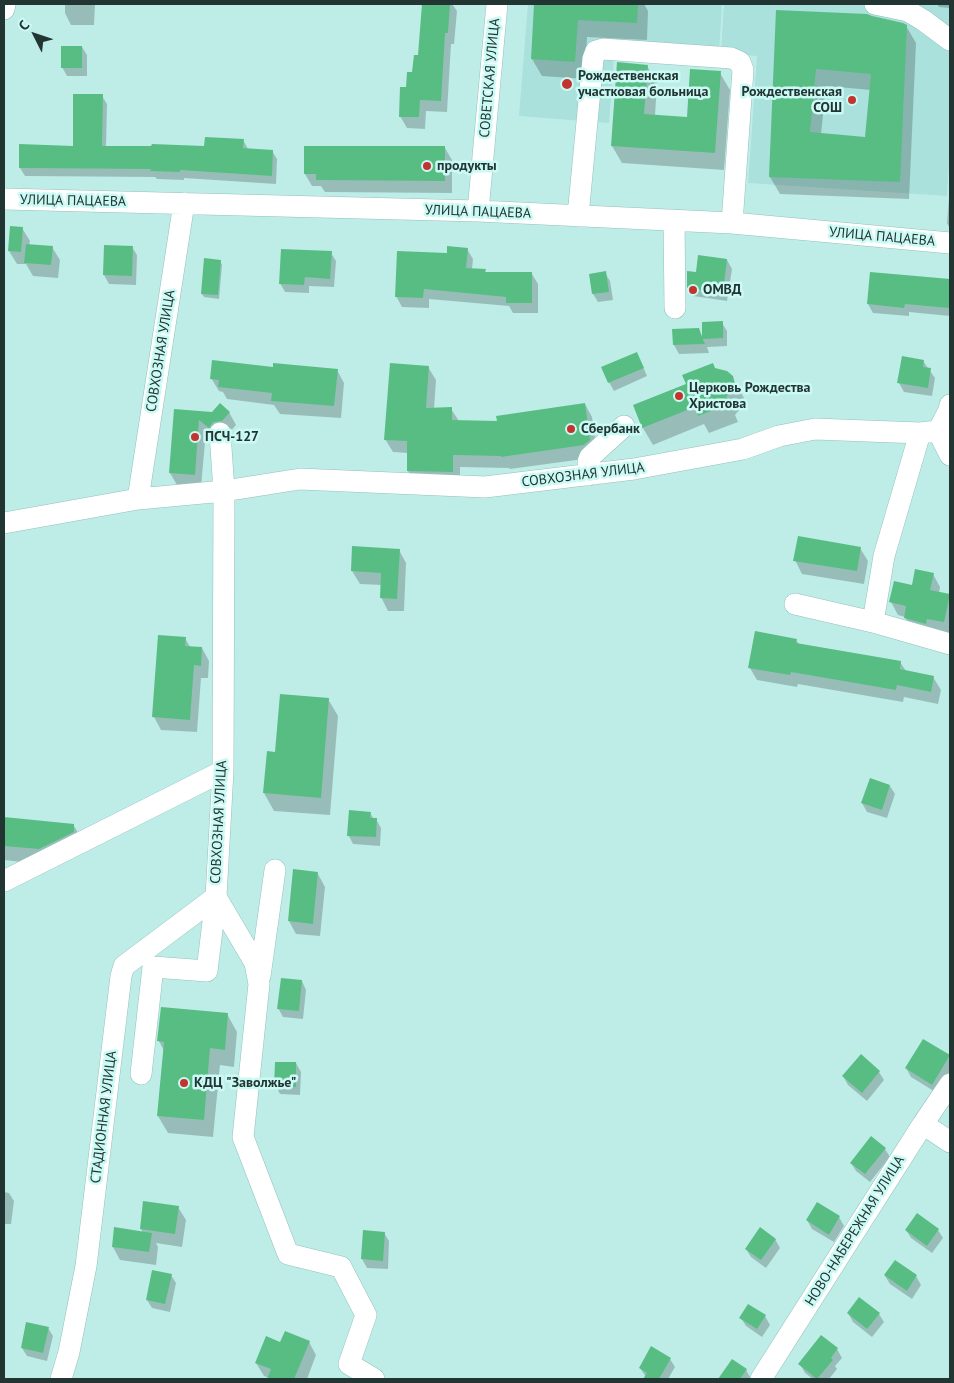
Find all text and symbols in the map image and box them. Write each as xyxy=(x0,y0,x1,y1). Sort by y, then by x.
north arrow xyxy=(10,10,60,60)
text: С xyxy=(14,16,33,34)
street label: СОВЕТСКАЯ УЛИЦА xyxy=(476,18,504,138)
place label: Рождественская участковая больница xyxy=(578,68,708,100)
marker: Рождественская участковая больница xyxy=(560,77,574,91)
place label: Рождественская СОШ xyxy=(742,84,842,116)
marker: Рождественская СОШ xyxy=(846,94,858,106)
place label: продукты xyxy=(437,158,497,174)
marker: продукты xyxy=(421,160,433,172)
street label: УЛИЦА ПАЦАЕВА xyxy=(20,192,126,210)
street label: УЛИЦА ПАЦАЕВА xyxy=(425,202,531,222)
street label: УЛИЦА ПАЦАЕВА xyxy=(828,224,936,250)
place label: ОМВД xyxy=(703,282,742,298)
marker: ОМВД xyxy=(687,284,699,296)
street label: СОВХОЗНАЯ УЛИЦА xyxy=(143,289,179,413)
place label: Церковь Рождества Христова xyxy=(689,380,811,412)
marker: Церковь Рождества Христова xyxy=(673,390,685,402)
place label: Сбербанк xyxy=(581,421,640,437)
marker: Сбербанк xyxy=(565,423,577,435)
place label: ПСЧ-127 xyxy=(205,429,259,445)
marker: ПСЧ-127 xyxy=(189,431,201,443)
street label: СОВХОЗНАЯ УЛИЦА xyxy=(521,459,645,491)
street label: СОВХОЗНАЯ УЛИЦА xyxy=(207,760,231,884)
street label: СТАДИОННАЯ УЛИЦА xyxy=(88,1050,120,1184)
place label: КДЦ "Заволжье" xyxy=(194,1075,296,1091)
marker: КДЦ "Заволжье" xyxy=(178,1077,190,1089)
street label: НОВО-НАБЕРЕЖНАЯ УЛИЦА xyxy=(802,1153,908,1309)

